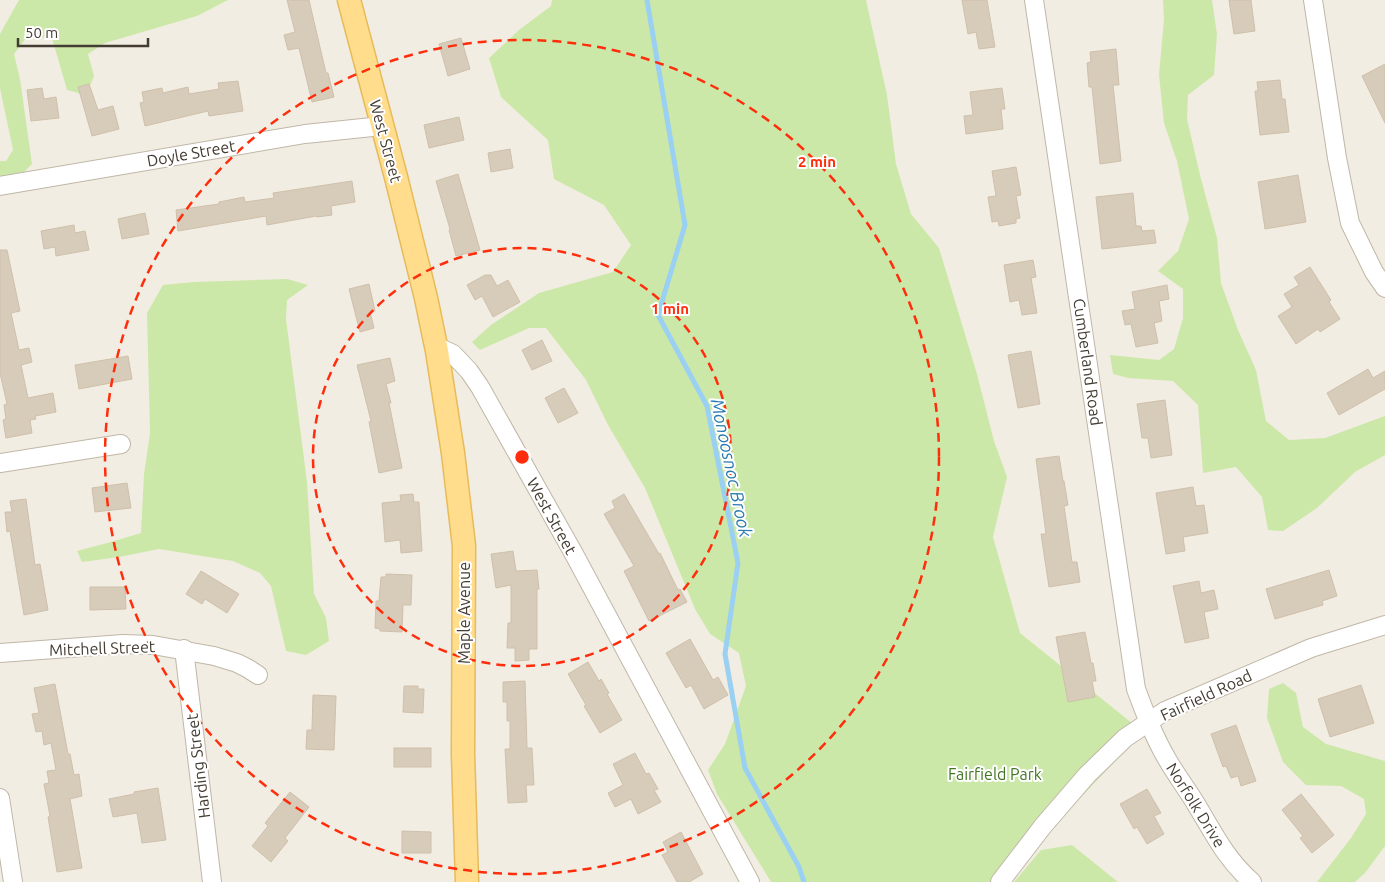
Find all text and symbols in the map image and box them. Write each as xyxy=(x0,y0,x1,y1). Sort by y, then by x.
scale bar xyxy=(18,15,148,47)
text: 50 m xyxy=(25,24,58,41)
street label: West Street xyxy=(366,98,406,185)
street label: Doyle Street xyxy=(145,136,237,170)
text: 2 min xyxy=(798,153,836,170)
street label: Cumberland Road xyxy=(1070,297,1106,427)
text: 1 min xyxy=(651,300,689,317)
water label: Monoosnoc Brook xyxy=(708,397,757,540)
centre of rings xyxy=(513,448,531,466)
street label: West Street xyxy=(524,474,581,558)
street label: Maple Avenue xyxy=(455,562,473,664)
street label: Mitchell Street xyxy=(49,637,156,659)
street label: Fairfield Road xyxy=(1157,666,1255,724)
street label: Harding Street xyxy=(183,712,213,819)
street label: Norfolk Drive xyxy=(1163,759,1229,851)
park label: Fairfield Park xyxy=(948,765,1042,783)

